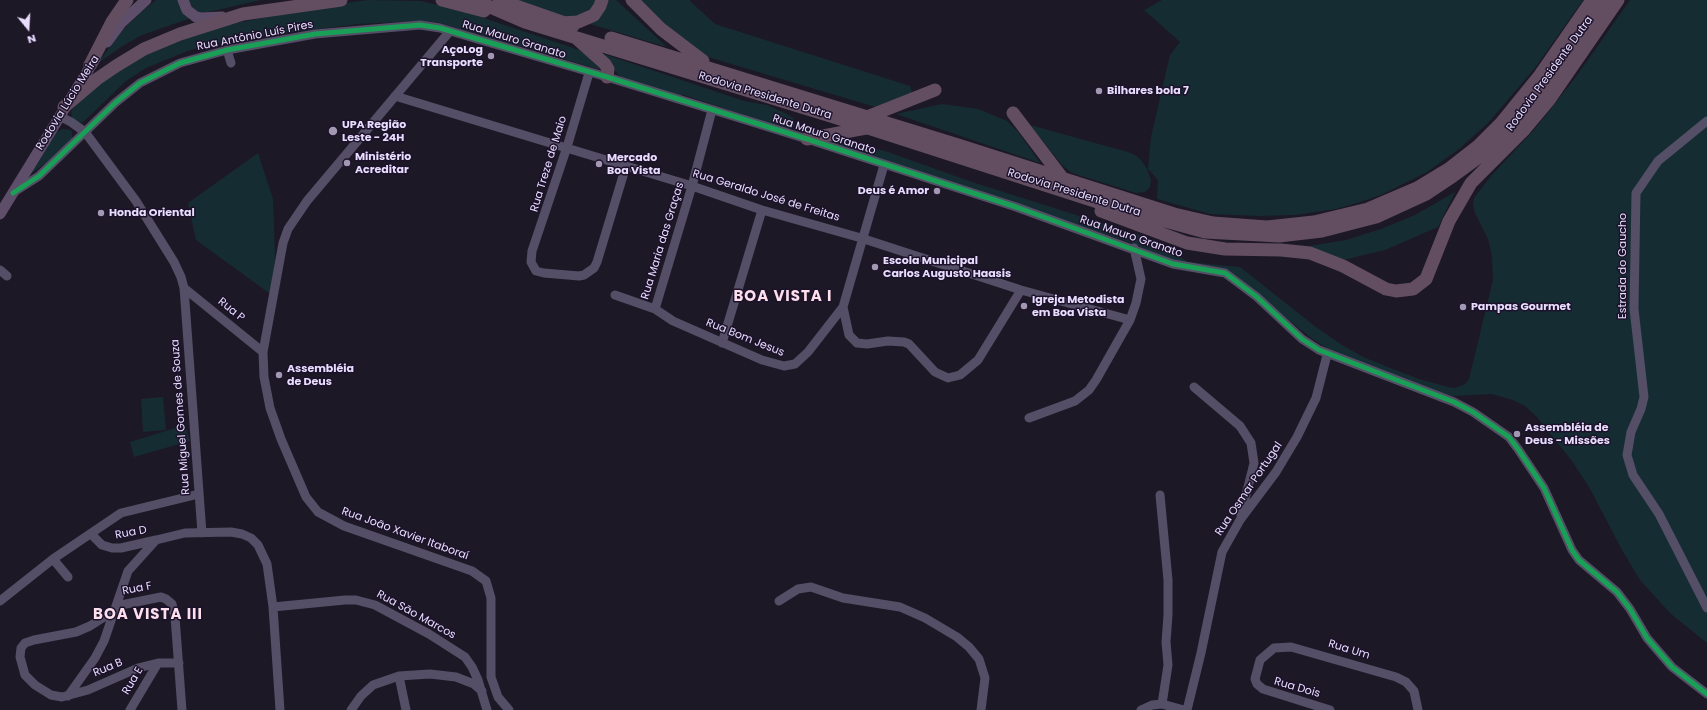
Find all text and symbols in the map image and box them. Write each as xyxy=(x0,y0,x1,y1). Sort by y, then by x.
north arrow xyxy=(8,8,48,48)
street label: Rodovia Presidente Dutra xyxy=(1504,14,1596,134)
street label: Rua Antônio Luís Pires xyxy=(196,18,314,54)
street label: Rua Mauro Granato xyxy=(461,18,567,62)
text: N xyxy=(25,31,38,48)
place label: AçoLog Transporte xyxy=(420,43,483,69)
marker: AçoLog Transporte xyxy=(486,51,496,61)
street label: Rodovia Lúcio Meira xyxy=(33,53,103,153)
street label: Rodovia Presidente Dutra xyxy=(697,69,833,123)
place label: Bilhares bola 7 xyxy=(1107,84,1189,98)
marker: Bilhares bola 7 xyxy=(1094,86,1104,96)
street label: Rua Mauro Granato xyxy=(771,112,877,158)
street label: Rua Treze de Maio xyxy=(528,114,570,214)
place label: UPA Região Leste - 24H xyxy=(342,118,406,144)
marker: UPA Região Leste - 24H xyxy=(327,125,339,137)
place label: Ministério Acreditar xyxy=(355,150,411,176)
place label: Mercado Boa Vista xyxy=(607,151,660,177)
marker: Ministério Acreditar xyxy=(342,158,352,168)
marker: Mercado Boa Vista xyxy=(594,159,604,169)
street label: Rodovia Presidente Dutra xyxy=(1006,166,1142,220)
street label: Rua Geraldo José de Freitas xyxy=(691,167,841,225)
street label: Rua Maria das Graças xyxy=(639,181,687,301)
place label: Deus é Amor xyxy=(858,184,929,198)
marker: Deus é Amor xyxy=(932,186,942,196)
place label: Honda Oriental xyxy=(109,206,195,220)
marker: Honda Oriental xyxy=(96,208,106,218)
street label: Rua Mauro Granato xyxy=(1078,213,1184,261)
street label: Estrada do Gaucho xyxy=(1616,213,1630,319)
place label: Escola Municipal Carlos Augusto Haasis xyxy=(883,254,1011,280)
marker: Escola Municipal Carlos Augusto Haasis xyxy=(870,262,880,272)
district label: BOA VISTA I xyxy=(733,288,833,306)
place label: Igreja Metodista em Boa Vista xyxy=(1032,293,1124,319)
street label: Rua P xyxy=(215,295,247,325)
place label: Pampas Gourmet xyxy=(1471,300,1571,314)
marker: Igreja Metodista em Boa Vista xyxy=(1019,301,1029,311)
marker: Pampas Gourmet xyxy=(1458,302,1468,312)
street label: Rua Bom Jesus xyxy=(704,316,786,360)
street label: Rua Miguel Gomes de Souza xyxy=(169,339,193,495)
place label: Assembléia de Deus xyxy=(287,362,354,388)
marker: Assembléia de Deus xyxy=(274,370,284,380)
place label: Assembléia de Deus - Missões xyxy=(1525,421,1610,447)
marker: Assembléia de Deus - Missões xyxy=(1512,429,1522,439)
street label: Rua Osmar Portugal xyxy=(1213,440,1285,538)
street label: Rua João Xavier Itaboraí xyxy=(340,505,470,563)
street label: Rua D xyxy=(114,524,148,542)
street label: Rua F xyxy=(121,580,153,598)
street label: Rua São Marcos xyxy=(374,588,458,642)
district label: BOA VISTA III xyxy=(93,606,203,624)
street label: Rua Um xyxy=(1327,637,1371,663)
street label: Rua B xyxy=(91,656,125,680)
street label: Rua E xyxy=(120,665,146,697)
street label: Rua Dois xyxy=(1272,675,1322,701)

